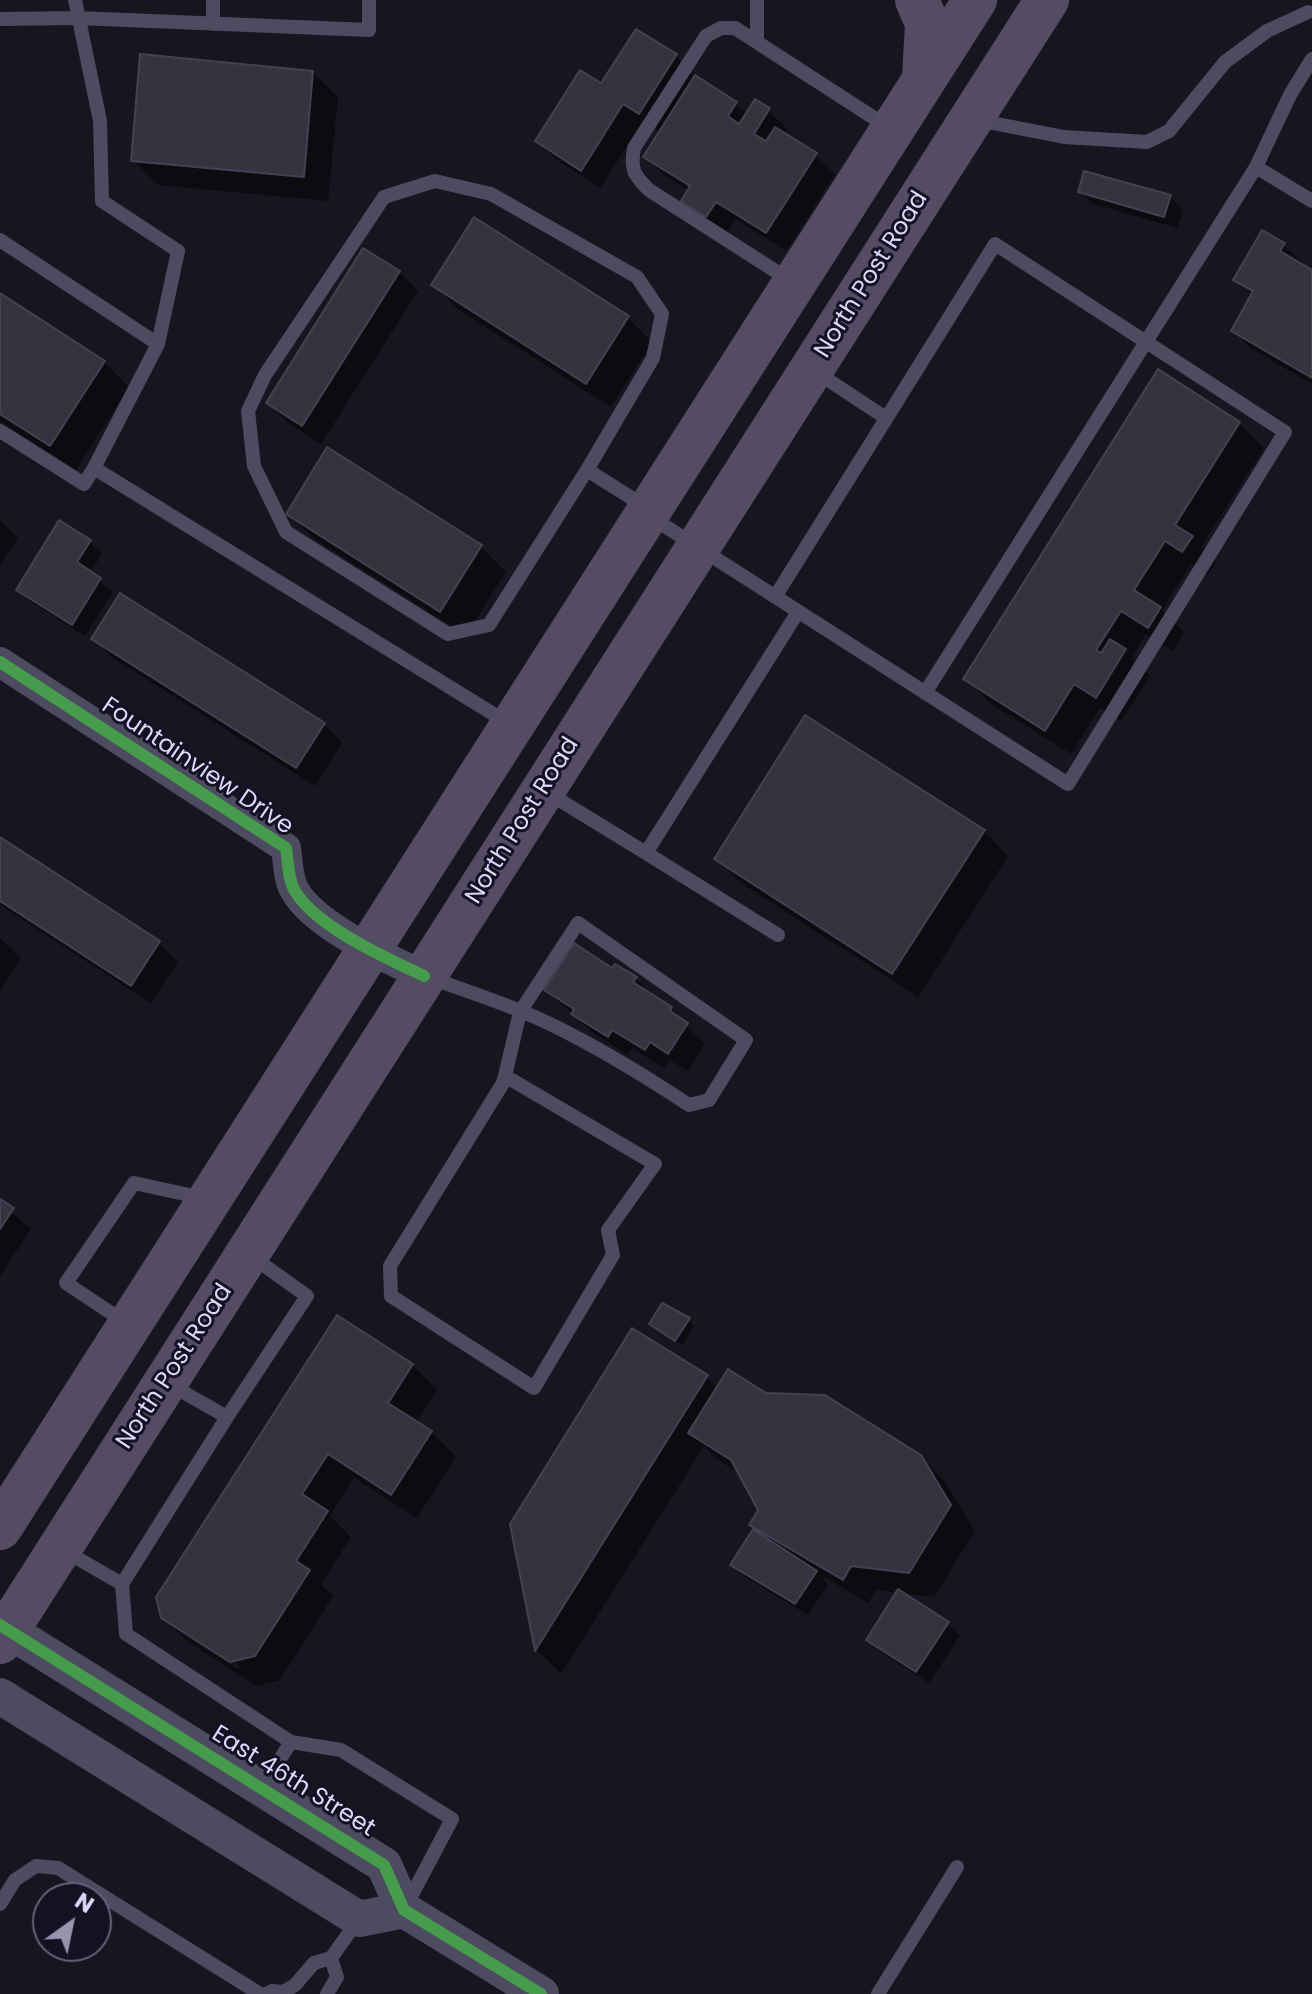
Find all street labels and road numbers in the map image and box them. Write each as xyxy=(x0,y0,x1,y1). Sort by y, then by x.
street label: North Post Road xyxy=(809,186,935,364)
street label: Fountainview Drive xyxy=(96,692,298,842)
street label: North Post Road xyxy=(460,732,586,910)
street label: North Post Road xyxy=(111,1279,239,1455)
street label: East 46th Street xyxy=(206,1720,380,1844)

